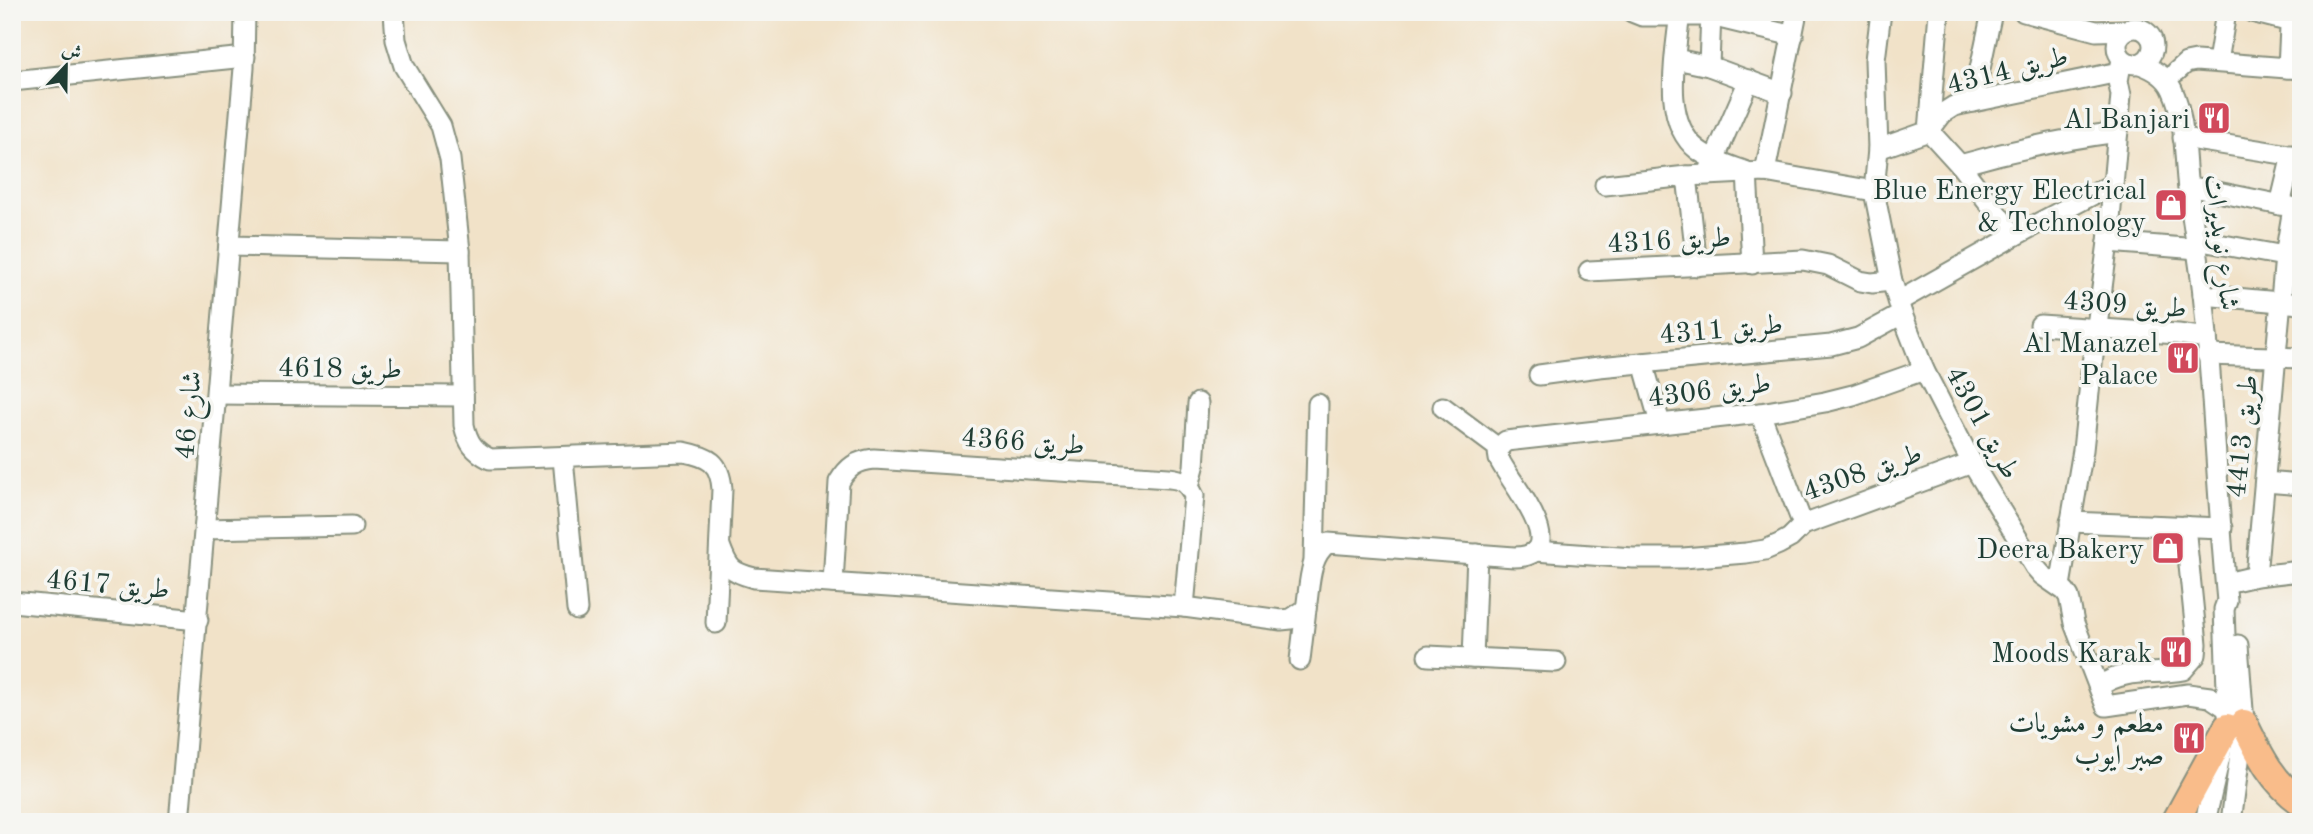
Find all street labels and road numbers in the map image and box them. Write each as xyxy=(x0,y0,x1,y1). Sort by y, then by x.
street label: طريق 4314 xyxy=(1944,43,2072,101)
street label: شارع نويديرات xyxy=(2191,173,2242,313)
street label: طريق 4316 xyxy=(1606,225,1732,260)
street label: طريق 4309 xyxy=(2062,288,2188,325)
street label: طريق 4311 xyxy=(1658,312,1784,351)
street label: طريق 4618 xyxy=(278,355,402,386)
street label: طريق 4301 xyxy=(1938,362,2024,485)
street label: شارع 46 xyxy=(172,370,215,461)
street label: طريق 4306 xyxy=(1646,371,1773,414)
street label: طريق 4413 xyxy=(2224,373,2265,500)
street label: طريق 4366 xyxy=(960,425,1086,462)
street label: طريق 4308 xyxy=(1800,440,1926,508)
street label: طريق 4617 xyxy=(45,567,171,606)

